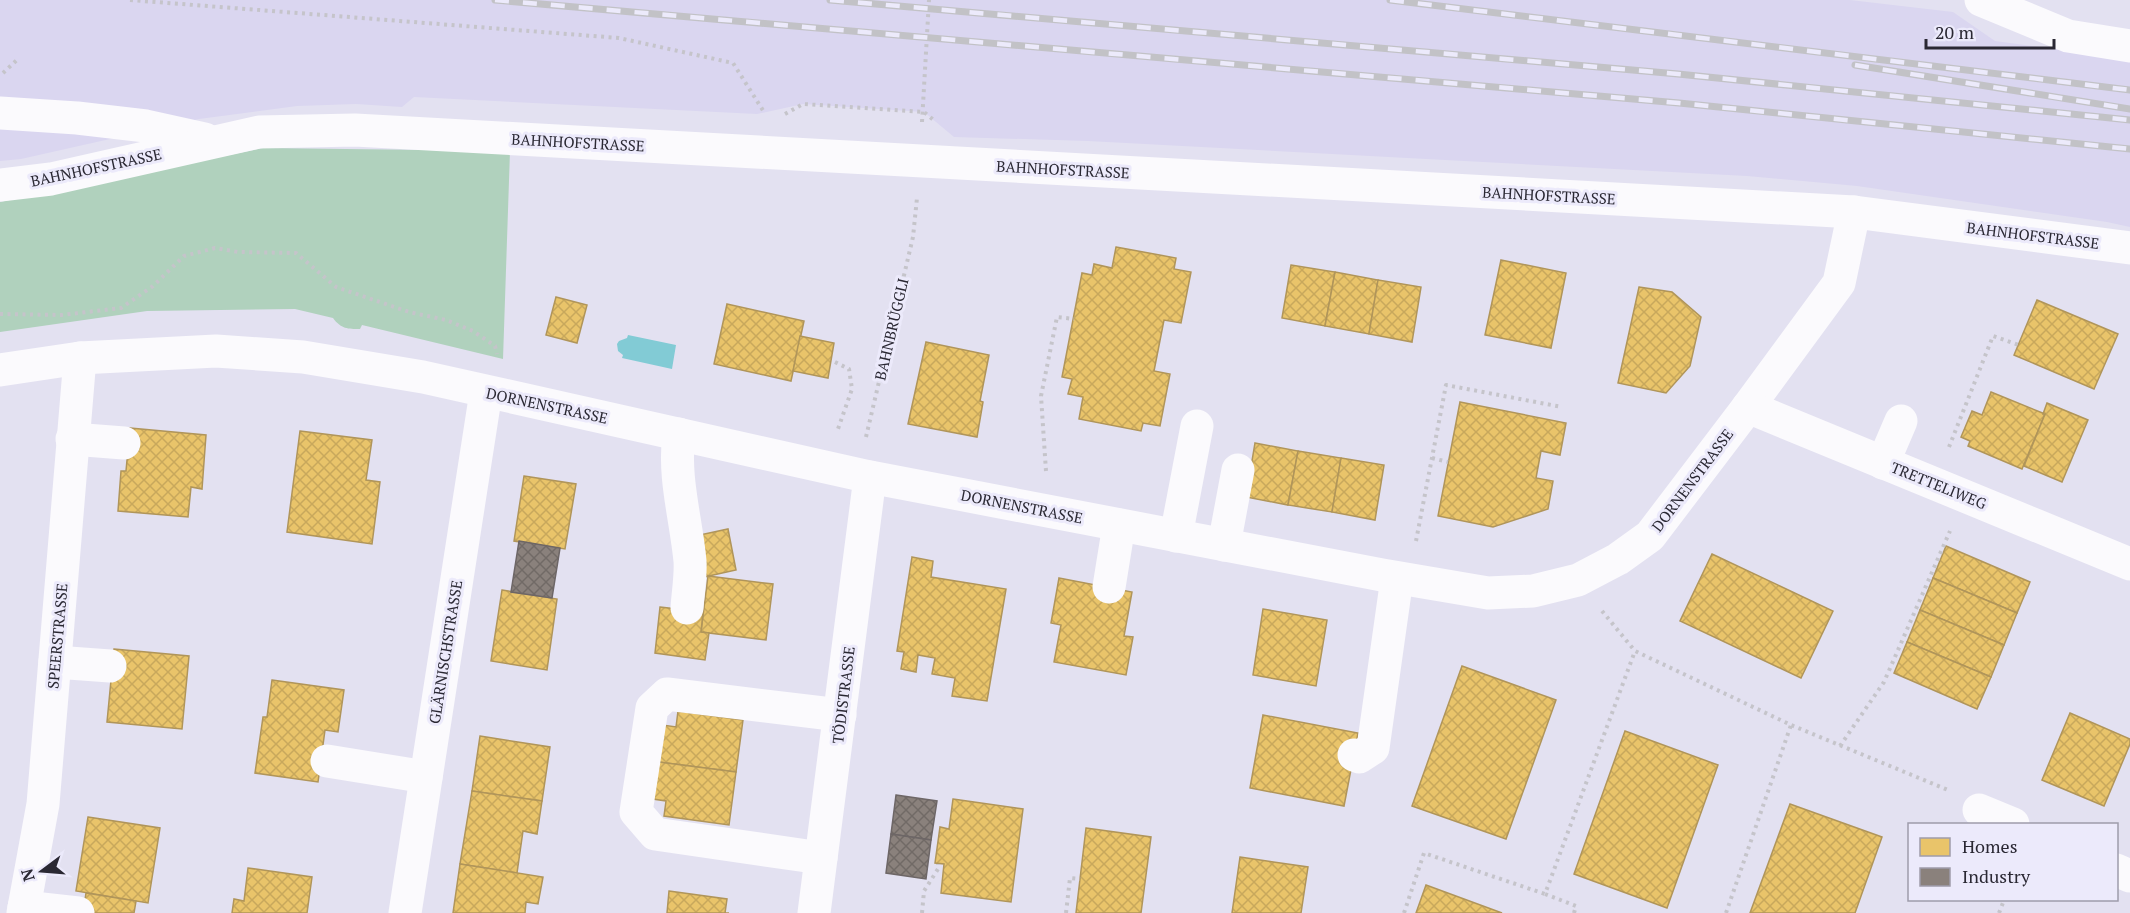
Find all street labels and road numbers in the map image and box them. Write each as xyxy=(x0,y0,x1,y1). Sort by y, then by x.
street label: BAHNHOFSTRASSE xyxy=(511,129,645,155)
street label: BAHNHOFSTRASSE xyxy=(29,143,163,191)
street label: BAHNHOFSTRASSE xyxy=(996,156,1130,182)
street label: BAHNHOFSTRASSE xyxy=(1482,182,1616,208)
street label: BAHNHOFSTRASSE xyxy=(1966,217,2100,253)
street label: BAHNBRÜGGLI xyxy=(870,276,912,382)
street label: DORNENSTRASSE xyxy=(484,382,610,428)
street label: DORNENSTRASSE xyxy=(1647,425,1737,535)
street label: TRETTELIWEG xyxy=(1888,457,1990,514)
street label: DORNENSTRASSE xyxy=(959,484,1085,528)
street label: GLÄRNISCHSTRASSE xyxy=(424,579,466,725)
street label: SPEERSTRASSE xyxy=(42,582,72,690)
street label: TÖDISTRASSE xyxy=(827,645,859,745)

